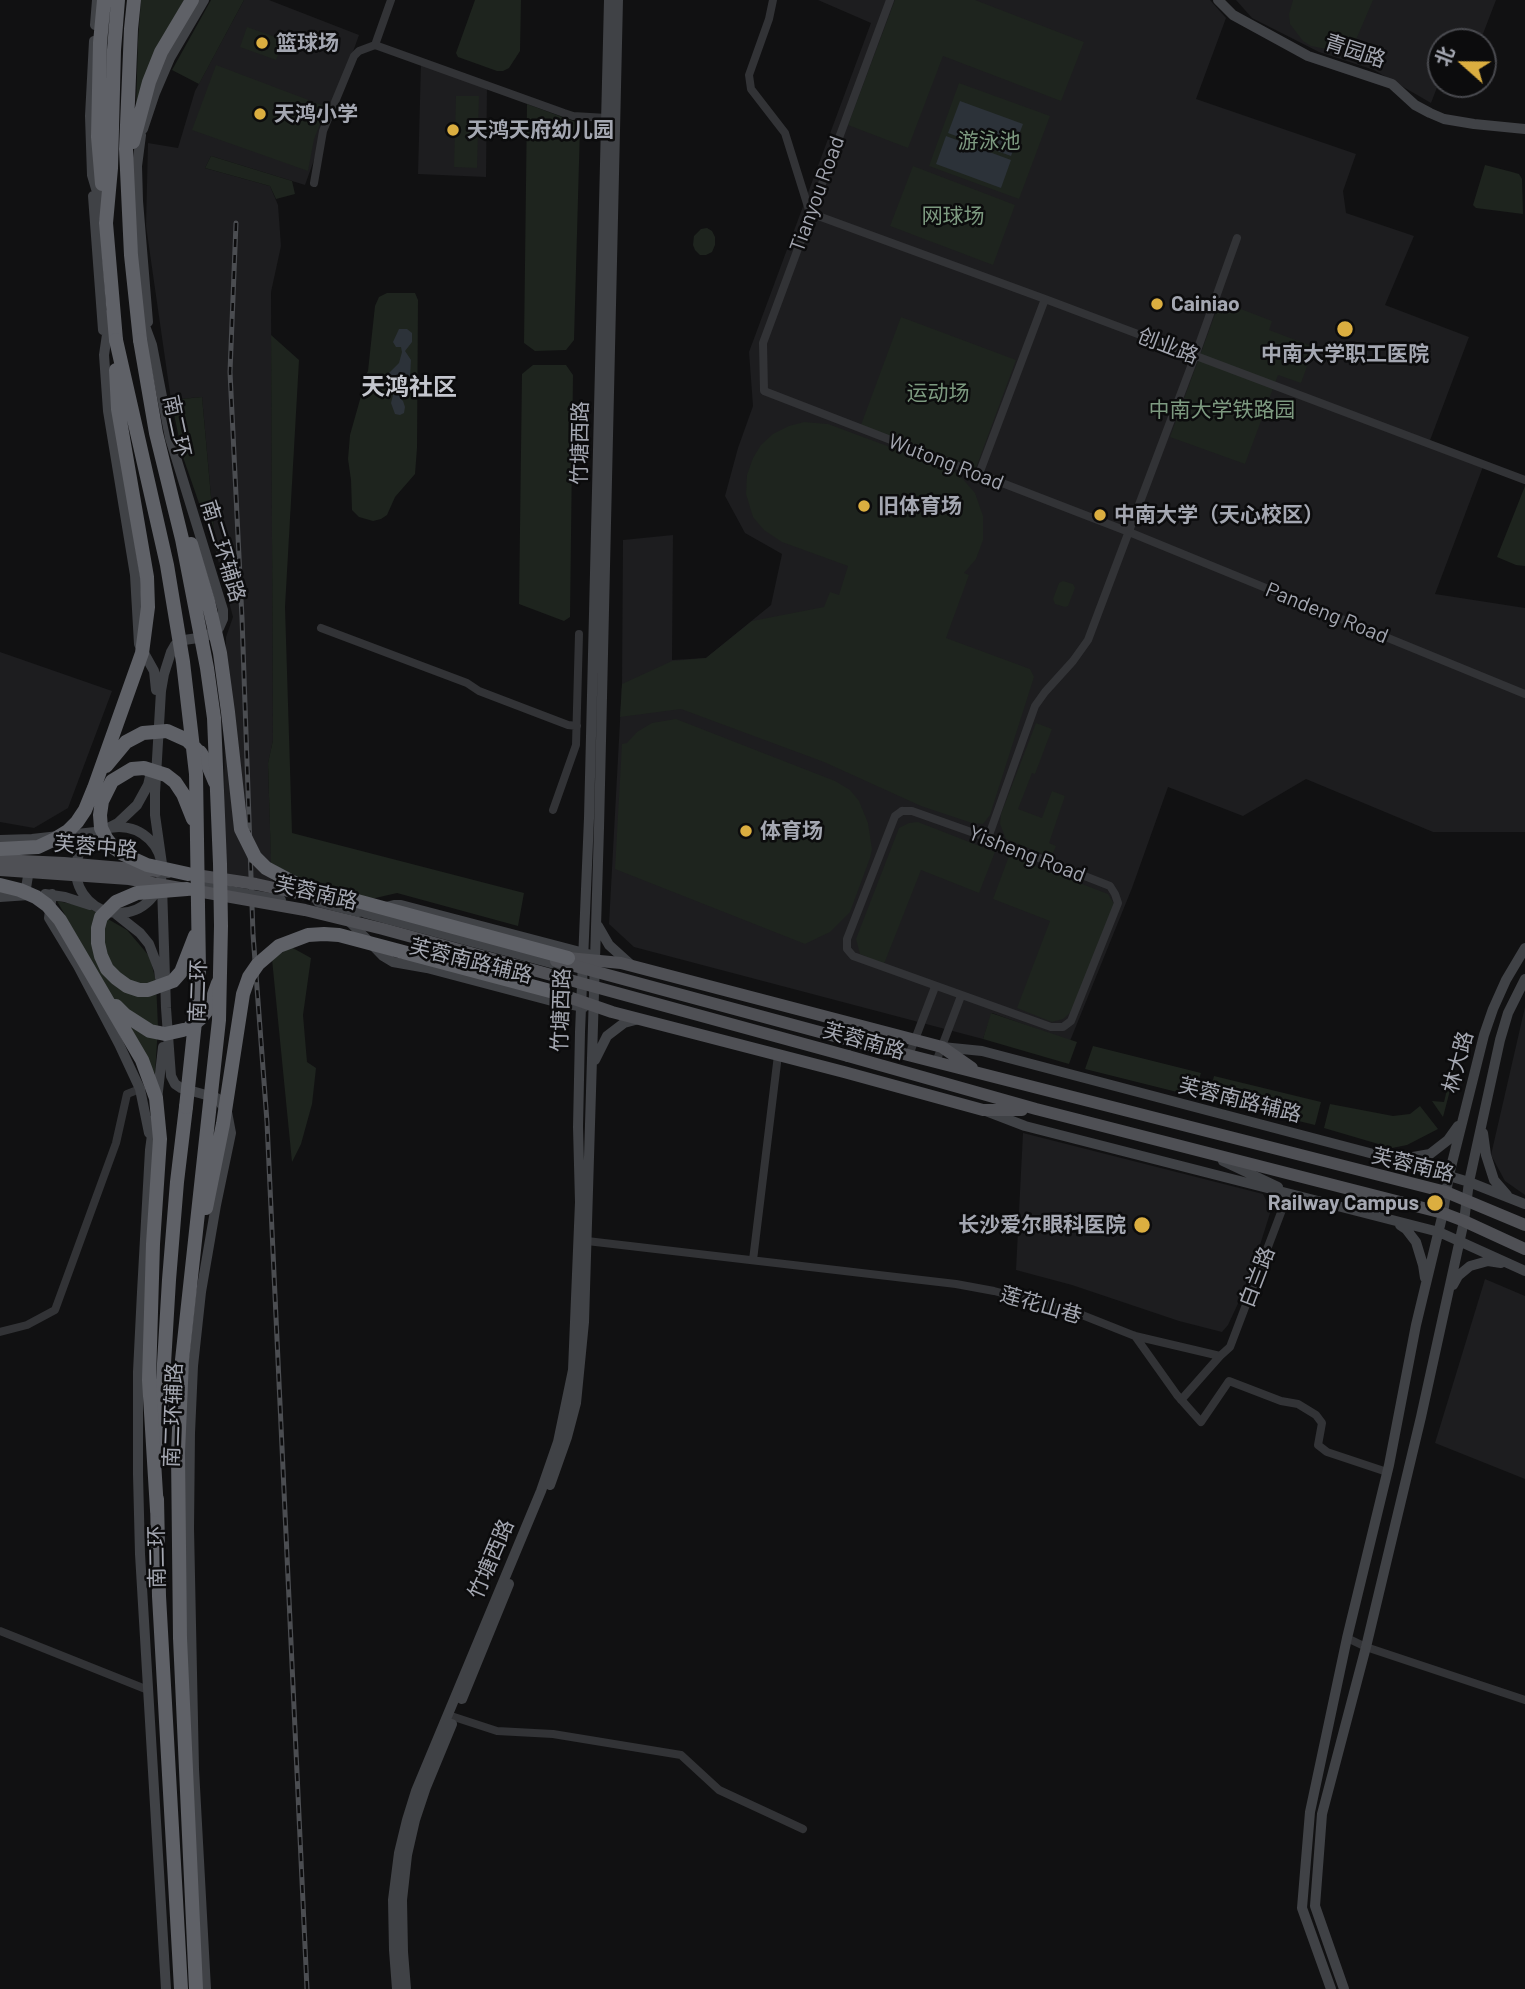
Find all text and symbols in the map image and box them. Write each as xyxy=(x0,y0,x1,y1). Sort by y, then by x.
north arrow xyxy=(1427,28,1497,98)
street label: 青园路 xyxy=(1321,29,1389,73)
place label: 篮球场 xyxy=(276,30,339,56)
marker: 篮球场 xyxy=(254,35,270,51)
text: 北 xyxy=(1430,43,1458,69)
place label: 天鸿小学 xyxy=(274,101,358,127)
marker: 天鸿小学 xyxy=(252,106,268,122)
place label: 天鸿天府幼儿园 xyxy=(467,117,614,143)
marker: 天鸿天府幼儿园 xyxy=(445,122,461,138)
park label: 游泳池 xyxy=(958,128,1020,154)
street label: Tianyou Road xyxy=(784,133,850,255)
park label: 网球场 xyxy=(922,203,984,229)
place label: Cainiao xyxy=(1171,291,1240,317)
marker: Cainiao xyxy=(1149,296,1165,312)
marker: 中南大学职工医院 xyxy=(1335,319,1355,339)
street label: 创业路 xyxy=(1134,323,1202,369)
place label: 中南大学职工医院 xyxy=(1261,341,1429,367)
district label: 天鸿社区 xyxy=(361,373,457,401)
park label: 运动场 xyxy=(907,380,969,406)
street label: 南二环 xyxy=(158,393,196,459)
park label: 中南大学铁路园 xyxy=(1149,397,1295,423)
street label: 竹塘西路 xyxy=(567,401,593,485)
street label: Wutong Road xyxy=(885,428,1007,496)
place label: 旧体育场 xyxy=(878,493,962,519)
street label: 南二环辅路 xyxy=(196,497,250,605)
marker: 旧体育场 xyxy=(856,498,872,514)
place label: 中南大学（天心校区） xyxy=(1114,502,1324,528)
marker: 中南大学（天心校区） xyxy=(1092,507,1108,523)
street label: Pandeng Road xyxy=(1262,577,1392,649)
place label: 体育场 xyxy=(760,818,823,844)
street label: Yisheng Road xyxy=(965,820,1089,888)
marker: 体育场 xyxy=(738,823,754,839)
street label: 芙蓉中路 xyxy=(53,831,139,863)
street label: 芙蓉南路 xyxy=(272,871,360,915)
street label: 芙蓉南路辅路 xyxy=(407,934,535,988)
street label: 南二环 xyxy=(184,959,212,1023)
street label: 竹塘西路 xyxy=(547,968,575,1052)
street label: 芙蓉南路 xyxy=(820,1017,908,1065)
street label: 林大路 xyxy=(1438,1028,1478,1096)
street label: 芙蓉南路辅路 xyxy=(1176,1073,1304,1127)
street label: 芙蓉南路 xyxy=(1369,1143,1457,1187)
place label: Railway Campus xyxy=(1268,1190,1419,1216)
marker: Railway Campus xyxy=(1425,1193,1445,1213)
place label: 长沙爱尔眼科医院 xyxy=(958,1212,1126,1238)
marker: 长沙爱尔眼科医院 xyxy=(1132,1215,1152,1235)
street label: 白兰路 xyxy=(1234,1243,1280,1311)
street label: 莲花山巷 xyxy=(997,1281,1085,1329)
street label: 南二环辅路 xyxy=(159,1362,187,1468)
street label: 竹塘西路 xyxy=(463,1515,519,1603)
street label: 南二环 xyxy=(144,1525,170,1589)

